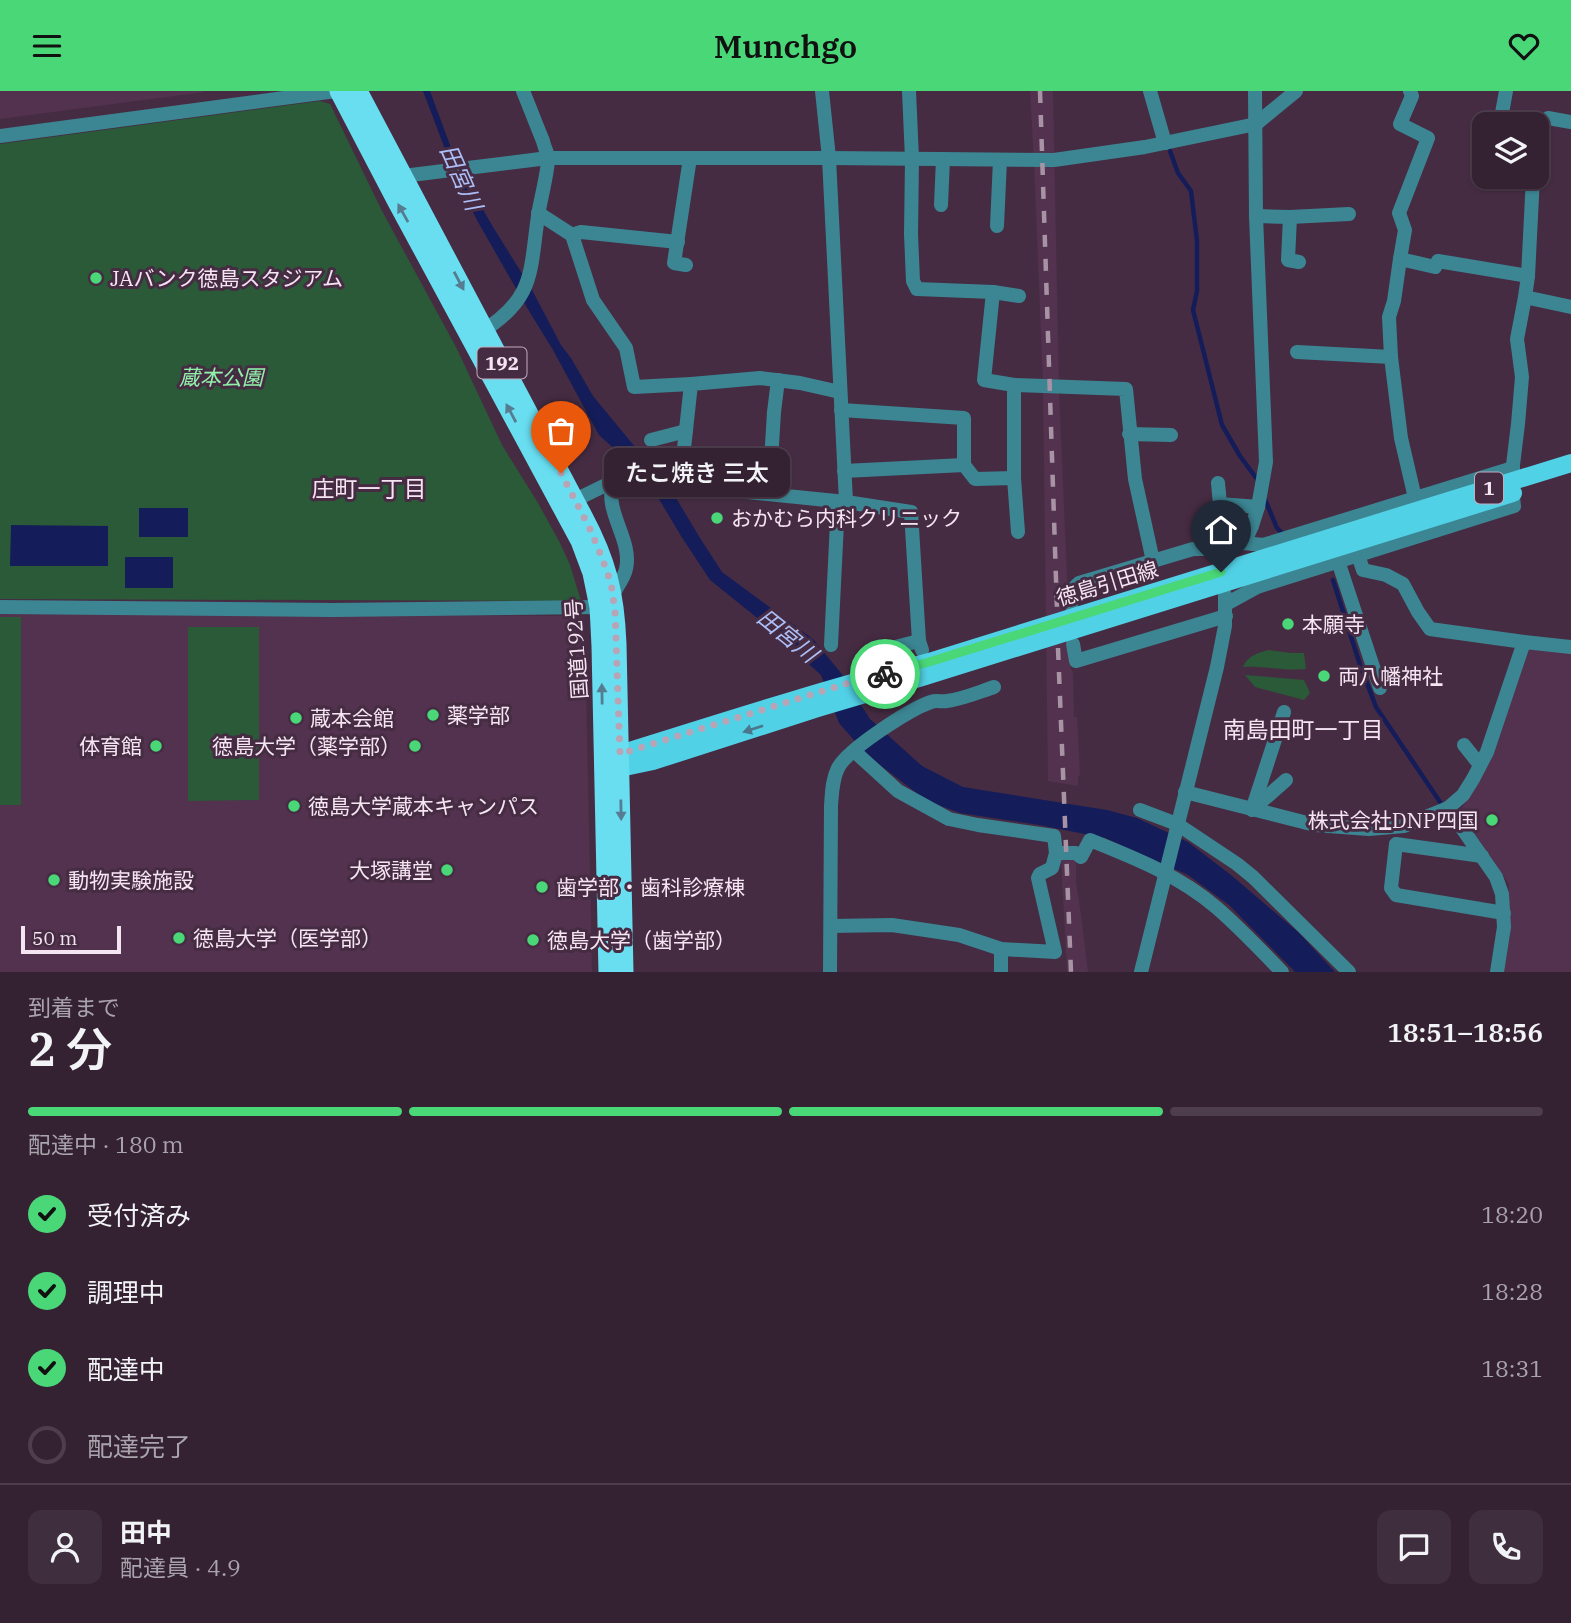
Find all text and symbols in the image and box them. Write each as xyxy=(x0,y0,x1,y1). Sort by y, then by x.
text: Munchgo xyxy=(714,25,857,67)
icon: menu xyxy=(28,27,66,65)
icon: heart xyxy=(1505,27,1543,65)
map controls xyxy=(1472,112,1549,189)
button: layers xyxy=(1472,112,1549,189)
water label: 田宮川 xyxy=(434,139,491,217)
one-way arrow xyxy=(397,203,409,223)
place label: JAバンク徳島スタジアム xyxy=(110,264,343,292)
marker: JAバンク徳島スタジアム xyxy=(88,270,104,286)
one-way arrow xyxy=(452,272,464,292)
road number: 192 xyxy=(477,347,526,379)
park label: 蔵本公園 xyxy=(179,363,266,391)
pin xyxy=(531,401,591,473)
one-way arrow xyxy=(505,403,517,423)
icon: bag xyxy=(542,412,580,450)
callout: たこ焼き 三太 xyxy=(603,449,788,497)
text: たこ焼き 三太 xyxy=(625,457,769,487)
district label: 庄町一丁目 xyxy=(312,473,427,503)
road number: 1 xyxy=(1475,473,1503,503)
pin xyxy=(1191,500,1251,572)
place label: おかむら内科クリニック xyxy=(731,504,962,532)
marker: おかむら内科クリニック xyxy=(709,510,725,526)
icon: home xyxy=(1202,511,1240,549)
street label: 徳島引田線 xyxy=(1053,554,1161,612)
street label: 国道192号 xyxy=(559,598,593,700)
water label: 田宮川 xyxy=(752,602,827,670)
place label: 本願寺 xyxy=(1302,610,1365,638)
marker: 本願寺 xyxy=(1280,616,1296,632)
courier xyxy=(850,639,920,709)
icon: bike xyxy=(866,655,904,693)
place label: 両八幡神社 xyxy=(1338,662,1443,690)
marker: 両八幡神社 xyxy=(1316,668,1332,684)
one-way arrow xyxy=(596,682,607,704)
place label: 薬学部 xyxy=(447,701,510,729)
place label: 蔵本会館 xyxy=(310,704,394,732)
marker: 薬学部 xyxy=(425,707,441,723)
marker: 蔵本会館 xyxy=(288,710,304,726)
district label: 南島田町一丁目 xyxy=(1223,714,1384,744)
one-way arrow xyxy=(743,724,764,734)
place label: 体育館 xyxy=(79,732,142,760)
place label: 徳島大学（薬学部） xyxy=(212,732,401,760)
marker: 体育館 xyxy=(148,738,164,754)
marker: 徳島大学（薬学部） xyxy=(407,738,423,754)
place label: 徳島大学蔵本キャンパス xyxy=(308,792,539,820)
marker: 徳島大学蔵本キャンパス xyxy=(286,798,302,814)
one-way arrow xyxy=(615,799,627,821)
place label: 株式会社DNP四国 xyxy=(1308,806,1478,834)
marker: 株式会社DNP四国 xyxy=(1484,812,1500,828)
place label: 大塚講堂 xyxy=(349,856,433,884)
marker: 大塚講堂 xyxy=(439,862,455,878)
place label: 動物実験施設 xyxy=(68,866,194,894)
marker: 動物実験施設 xyxy=(46,872,62,888)
place label: 歯学部・歯科診療棟 xyxy=(556,873,745,901)
marker: 歯学部・歯科診療棟 xyxy=(534,879,550,895)
scale bar xyxy=(21,923,121,955)
place label: 徳島大学（医学部） xyxy=(193,924,382,952)
text: 50 m xyxy=(32,926,77,950)
place label: 徳島大学（歯学部） xyxy=(547,926,736,954)
marker: 徳島大学（医学部） xyxy=(171,930,187,946)
marker: 徳島大学（歯学部） xyxy=(525,932,541,948)
text: 到着まで xyxy=(28,992,120,1022)
text: 18:51–18:56 xyxy=(1387,1015,1543,1049)
text: 2 分 xyxy=(28,1019,112,1079)
text: 配達中 · 180 m xyxy=(28,1129,184,1159)
icon: check xyxy=(28,1195,66,1233)
text: 受付済み xyxy=(87,1198,191,1232)
text: 18:20 xyxy=(1481,1199,1543,1229)
icon: check xyxy=(28,1272,66,1310)
text: 調理中 xyxy=(87,1275,165,1309)
text: 18:28 xyxy=(1481,1276,1543,1306)
icon: check xyxy=(28,1349,66,1387)
text: 配達中 xyxy=(87,1352,165,1386)
text: 18:31 xyxy=(1481,1353,1543,1383)
text: 配達完了 xyxy=(87,1429,191,1463)
button: person xyxy=(28,1510,102,1584)
button: chat xyxy=(1377,1510,1451,1584)
button: phone xyxy=(1469,1510,1543,1584)
text: 田中 xyxy=(120,1515,172,1549)
text: 配達員 · 4.9 xyxy=(120,1552,241,1582)

